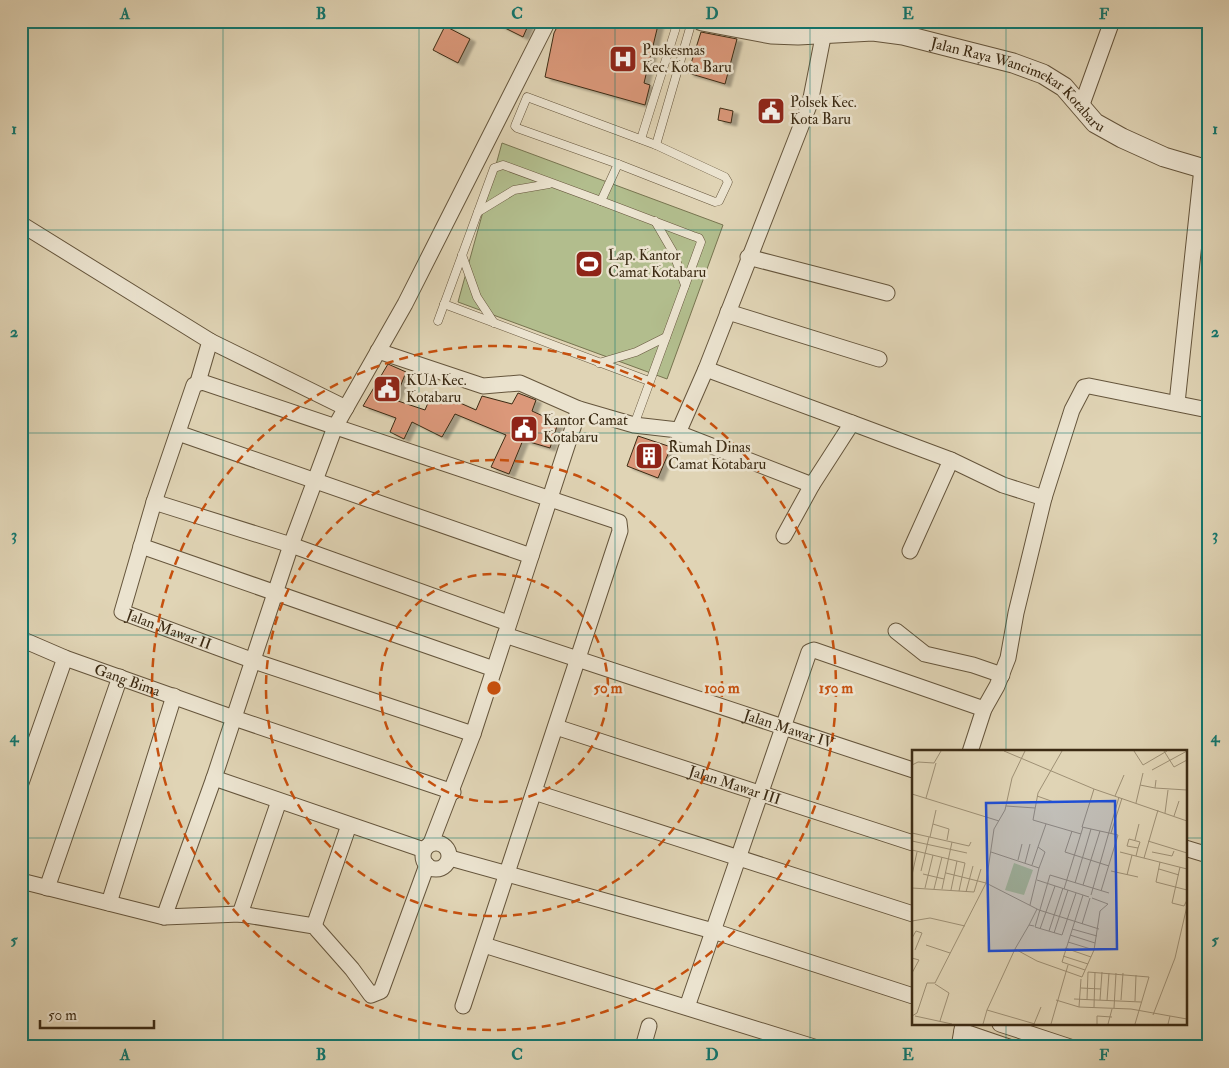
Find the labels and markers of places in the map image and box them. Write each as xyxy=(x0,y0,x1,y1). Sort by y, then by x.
place label: Puskesmas Kec. Kota Baru xyxy=(642,41,732,77)
hospital icon: Puskesmas Kec. Kota Baru xyxy=(608,44,638,74)
place label: Polsek Kec. Kota Baru xyxy=(790,93,857,129)
public building icon: Polsek Kec. Kota Baru xyxy=(756,96,786,126)
place label: Lap. Kantor Camat Kotabaru xyxy=(608,246,707,282)
sports icon: Lap. Kantor Camat Kotabaru xyxy=(574,249,604,279)
place label: KUA Kec. Kotabaru xyxy=(406,371,467,407)
public building icon: KUA Kec. Kotabaru xyxy=(372,374,402,404)
place label: Kantor Camat Kotabaru xyxy=(543,411,628,447)
public building icon: Kantor Camat Kotabaru xyxy=(509,414,539,444)
place label: Rumah Dinas Camat Kotabaru xyxy=(668,438,767,474)
building icon: Rumah Dinas Camat Kotabaru xyxy=(634,441,664,471)
centre of rings xyxy=(485,679,503,697)

